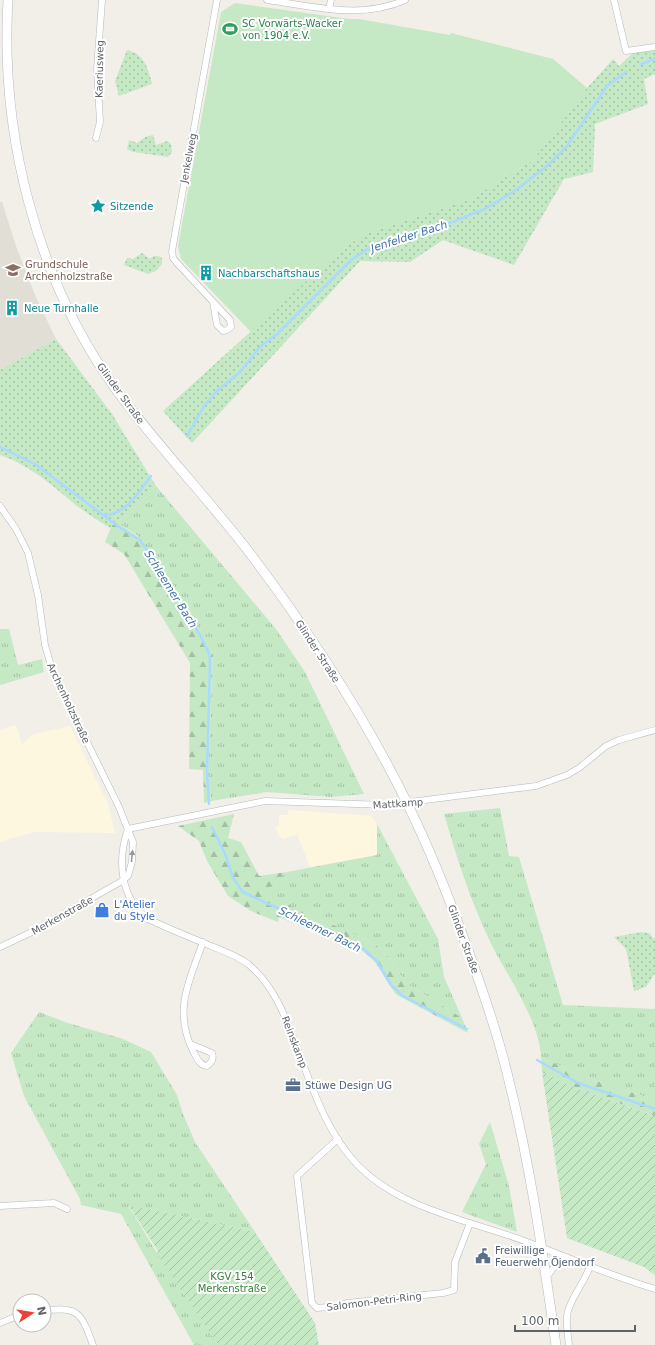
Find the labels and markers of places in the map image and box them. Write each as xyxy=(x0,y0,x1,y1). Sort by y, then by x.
place label: SC Vorwärts-Wacker von 1904 e.V. xyxy=(242,18,343,41)
sports icon: SC Vorwärts-Wacker von 1904 e.V. xyxy=(221,20,239,38)
place icon: Sitzende xyxy=(89,197,107,215)
place label: Sitzende xyxy=(110,201,153,212)
place label: Grundschule Archenholzstraße xyxy=(25,259,112,282)
school or university icon: Grundschule Archenholzstraße xyxy=(4,261,22,279)
building icon: Nachbarschaftshaus xyxy=(197,264,215,282)
place label: Nachbarschaftshaus xyxy=(218,268,320,279)
building icon: Neue Turnhalle xyxy=(3,299,21,317)
place label: Neue Turnhalle xyxy=(24,303,99,314)
place label: L'Atelier du Style xyxy=(114,899,156,922)
shop icon: L'Atelier du Style xyxy=(93,901,111,919)
office icon: Stüwe Design UG xyxy=(284,1076,302,1094)
place label: Stüwe Design UG xyxy=(305,1080,392,1091)
place label: Freiwillige Feuerwehr Öjendorf xyxy=(495,1245,595,1268)
public building icon: Freiwillige Feuerwehr Öjendorf xyxy=(474,1247,492,1265)

